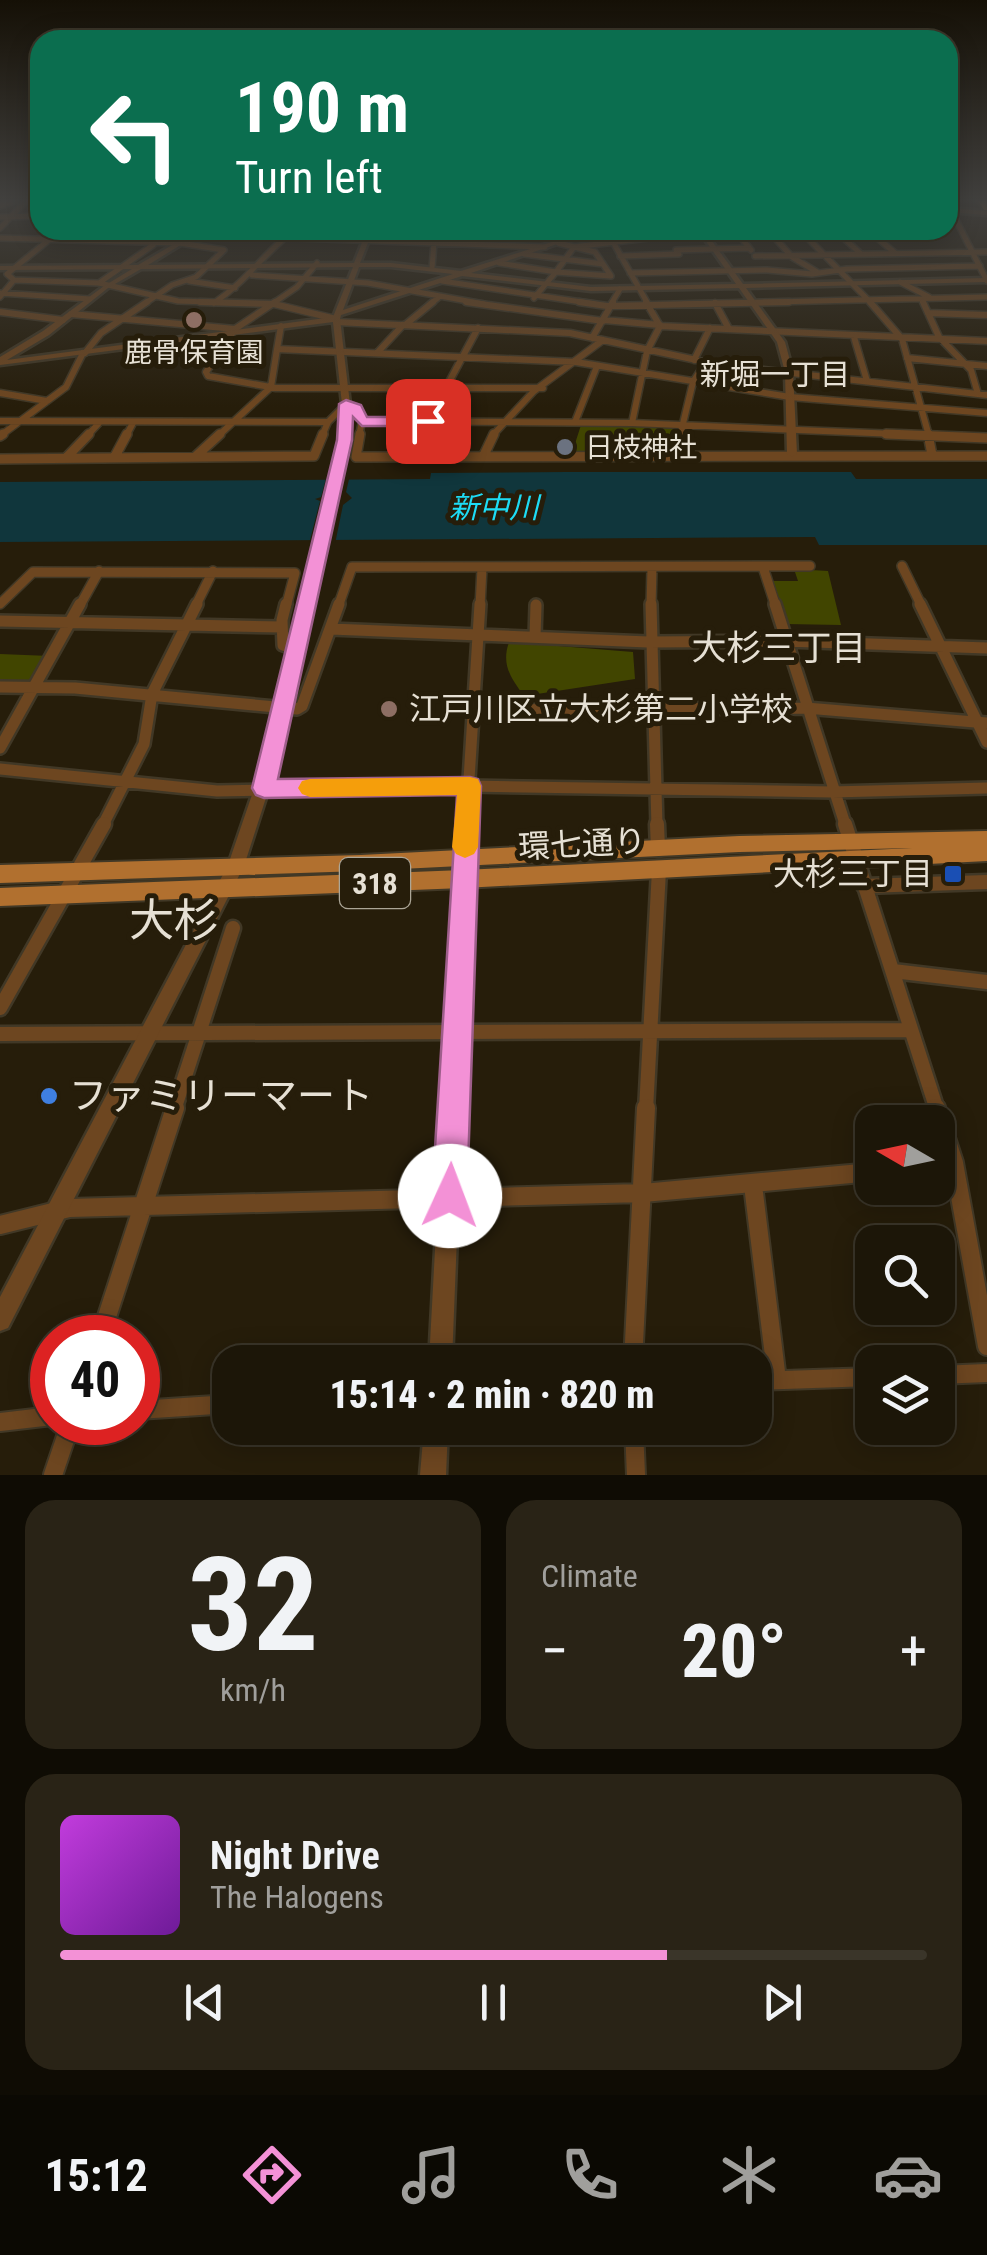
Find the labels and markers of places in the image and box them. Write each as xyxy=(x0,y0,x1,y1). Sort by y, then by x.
marker: 鹿骨保育園 xyxy=(183,309,205,331)
place label: 鹿骨保育園 xyxy=(124,336,264,369)
pin xyxy=(386,379,471,464)
place label: 日枝神社 xyxy=(585,431,697,464)
marker: 日枝神社 xyxy=(554,436,576,458)
place label: 江戸川区立大杉第二小学校 xyxy=(409,690,793,728)
marker: 江戸川区立大杉第二小学校 xyxy=(378,698,400,720)
place label: 大杉三丁目 xyxy=(773,855,933,893)
marker: 大杉三丁目 xyxy=(942,863,964,885)
place label: ファミリーマート xyxy=(69,1074,373,1118)
marker: ファミリーマート xyxy=(38,1085,60,1107)

